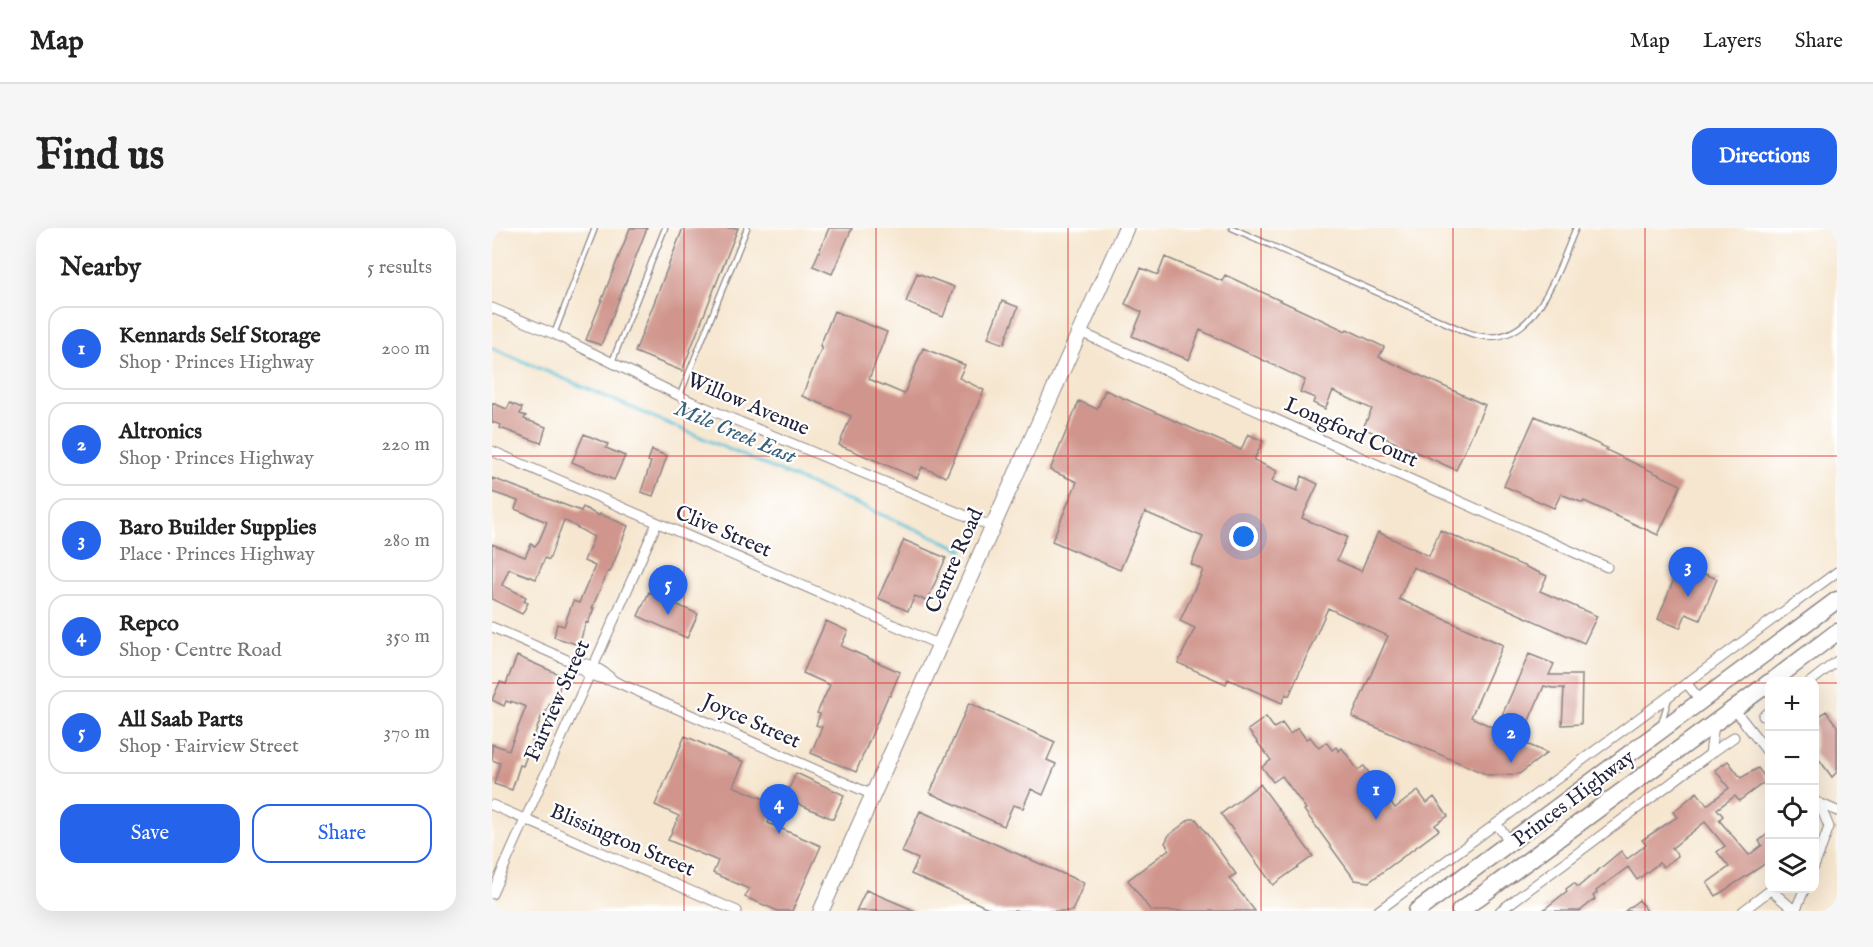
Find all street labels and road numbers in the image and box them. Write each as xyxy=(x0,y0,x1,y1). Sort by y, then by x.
street label: Willow Avenue xyxy=(683,367,814,443)
street label: Longford Court xyxy=(1280,392,1422,474)
street label: Clive Street xyxy=(671,500,775,564)
street label: Centre Road xyxy=(920,503,991,618)
street label: Fairview Street xyxy=(519,636,597,766)
street label: Joyce Street xyxy=(696,688,804,756)
street label: Princes Highway xyxy=(1508,744,1641,854)
street label: Blissington Street xyxy=(546,798,698,884)

